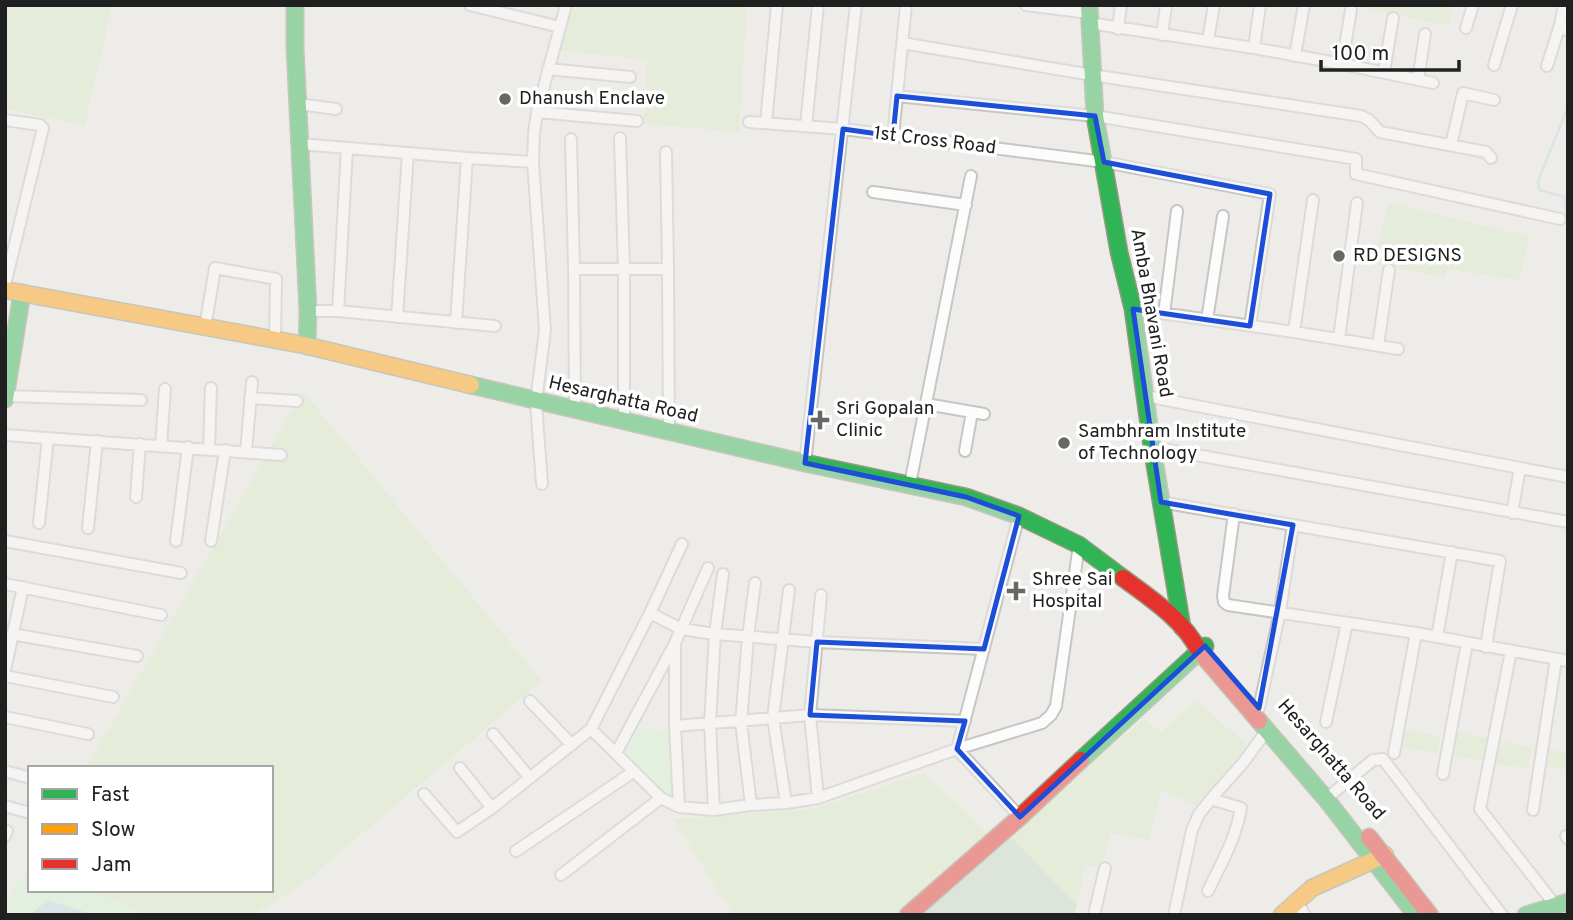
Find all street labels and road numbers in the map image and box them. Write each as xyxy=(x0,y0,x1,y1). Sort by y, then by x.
street label: 1st Cross Road xyxy=(873,122,997,160)
street label: Amba Bhavani Road xyxy=(1124,227,1178,399)
street label: Hesarghatta Road xyxy=(546,371,700,429)
street label: Hesarghatta Road xyxy=(1272,694,1390,826)

